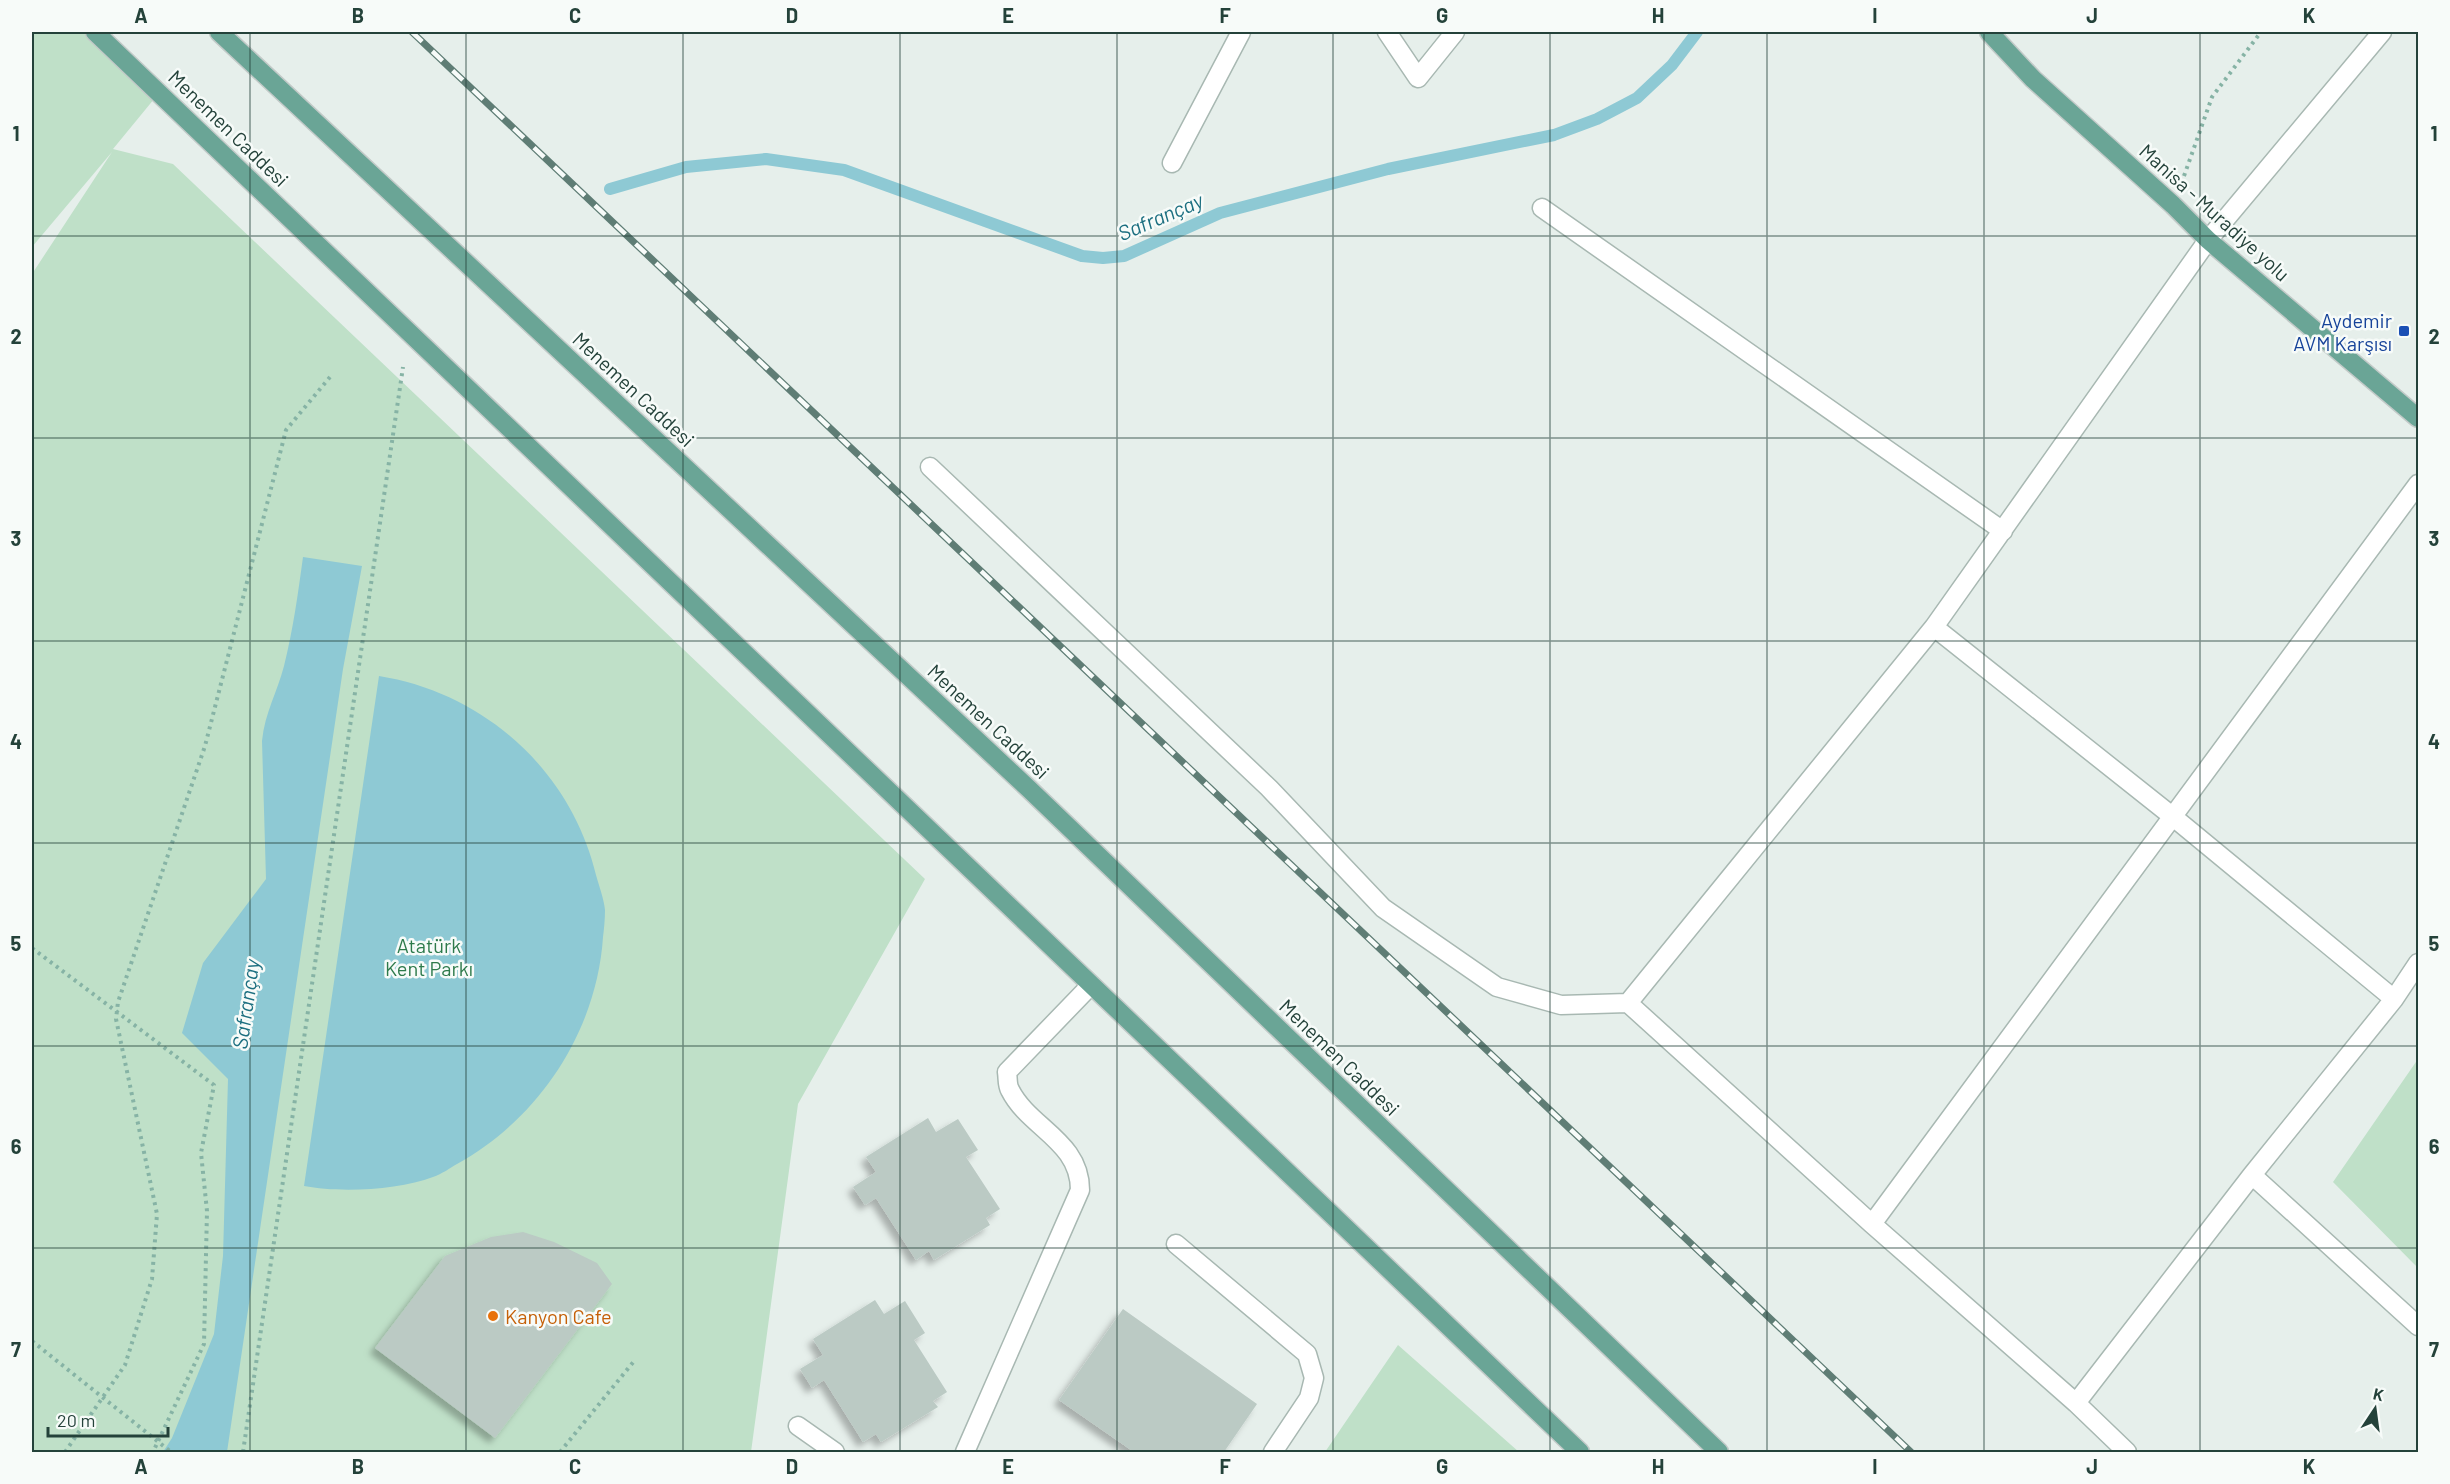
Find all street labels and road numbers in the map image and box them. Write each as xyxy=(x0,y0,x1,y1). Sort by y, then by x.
street label: Menemen Caddesi xyxy=(164,65,294,191)
street label: Manisa - Muradiye yolu xyxy=(2135,138,2295,286)
street label: Menemen Caddesi xyxy=(568,327,700,451)
street label: Menemen Caddesi xyxy=(923,659,1055,783)
street label: Menemen Caddesi xyxy=(1275,994,1405,1120)

